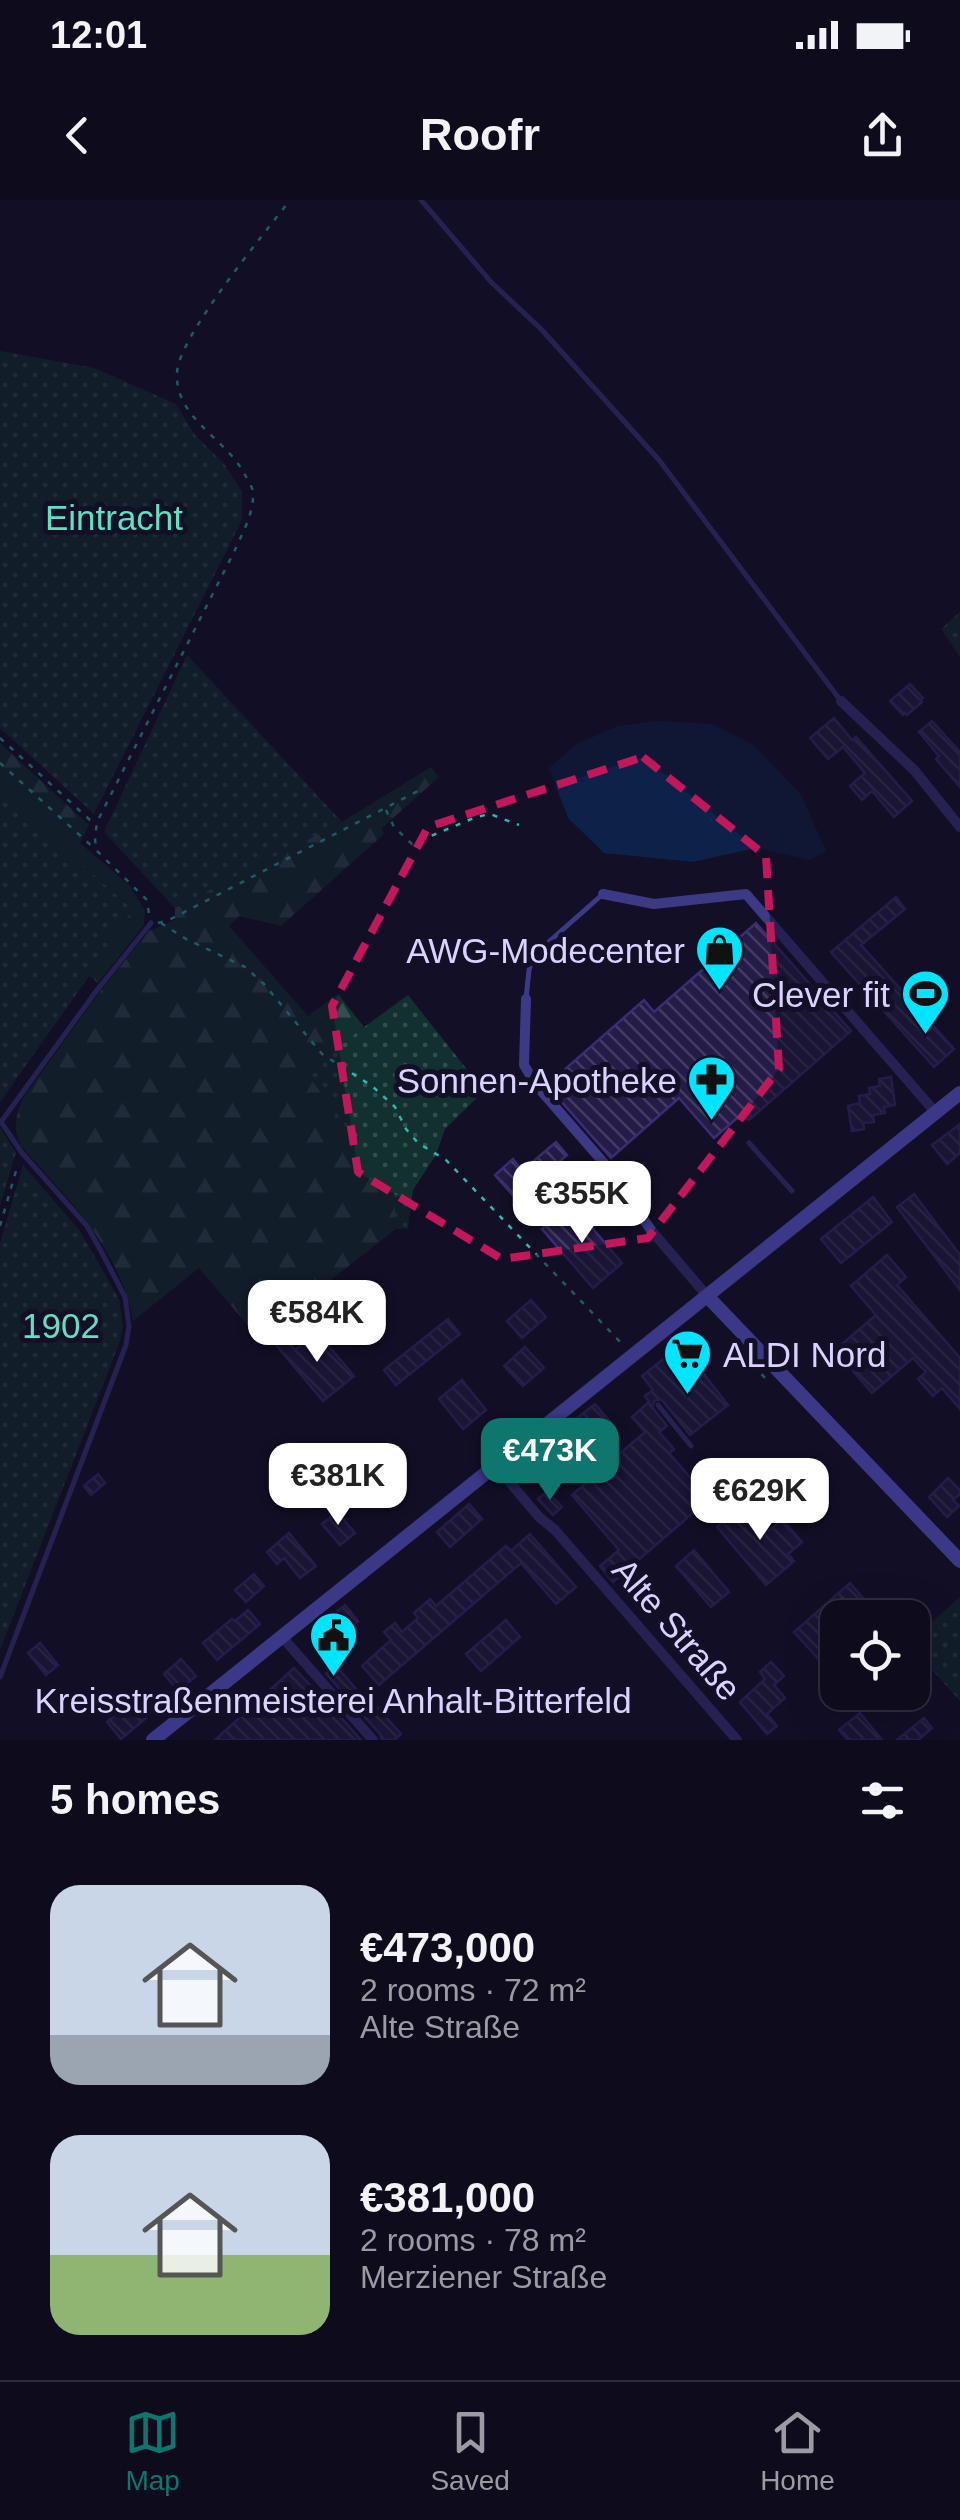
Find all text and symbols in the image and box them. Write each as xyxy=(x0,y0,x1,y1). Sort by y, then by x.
text: 12:01 xyxy=(50,14,147,56)
icon: back xyxy=(50,108,105,163)
icon: share xyxy=(855,108,910,163)
text: Roofr xyxy=(420,109,540,160)
park label: Eintracht xyxy=(45,498,183,537)
shop icon: AWG-Modecenter xyxy=(694,924,746,992)
place label: AWG-Modecenter xyxy=(406,931,685,970)
sports icon: Clever fit xyxy=(899,968,951,1036)
place label: Clever fit xyxy=(752,975,890,1014)
pharmacy icon: Sonnen-Apotheke xyxy=(686,1054,738,1122)
place label: Sonnen-Apotheke xyxy=(397,1061,677,1100)
pin: €355K xyxy=(512,1161,652,1246)
text: €355K xyxy=(535,1175,629,1211)
pin: €584K xyxy=(247,1280,387,1365)
text: €584K xyxy=(270,1294,364,1330)
park label: 1902 xyxy=(22,1306,100,1345)
supermarket icon: ALDI Nord xyxy=(662,1328,714,1396)
place label: ALDI Nord xyxy=(723,1335,886,1374)
pin: €473K xyxy=(480,1418,620,1503)
text: €473K xyxy=(503,1432,597,1468)
pin: €381K xyxy=(268,1443,408,1528)
text: €381K xyxy=(291,1457,385,1493)
pin: €629K xyxy=(690,1458,830,1543)
text: €629K xyxy=(713,1472,807,1508)
street label: Alte Straße xyxy=(605,1550,749,1708)
map controls xyxy=(820,1600,930,1710)
button: locate xyxy=(820,1600,930,1710)
public building icon: Kreisstraßenmeisterei Anhalt-Bitterfeld xyxy=(307,1610,359,1678)
place label: Kreisstraßenmeisterei Anhalt-Bitterfeld xyxy=(34,1681,632,1720)
icon: filters xyxy=(855,1773,910,1828)
text: 5 homes xyxy=(50,1776,220,1823)
text: €473,000 xyxy=(360,1924,535,1971)
icon: home xyxy=(130,1925,250,2045)
text: 2 rooms · 72 m² xyxy=(360,1972,586,2008)
text: Alte Straße xyxy=(360,2009,520,2045)
text: €381,000 xyxy=(360,2174,535,2221)
icon: home xyxy=(130,2175,250,2295)
text: 2 rooms · 78 m² xyxy=(360,2222,586,2258)
text: Merziener Straße xyxy=(360,2259,607,2295)
tab: Map xyxy=(125,2405,180,2497)
tab: Saved xyxy=(430,2405,510,2497)
tab: Home xyxy=(760,2405,835,2497)

